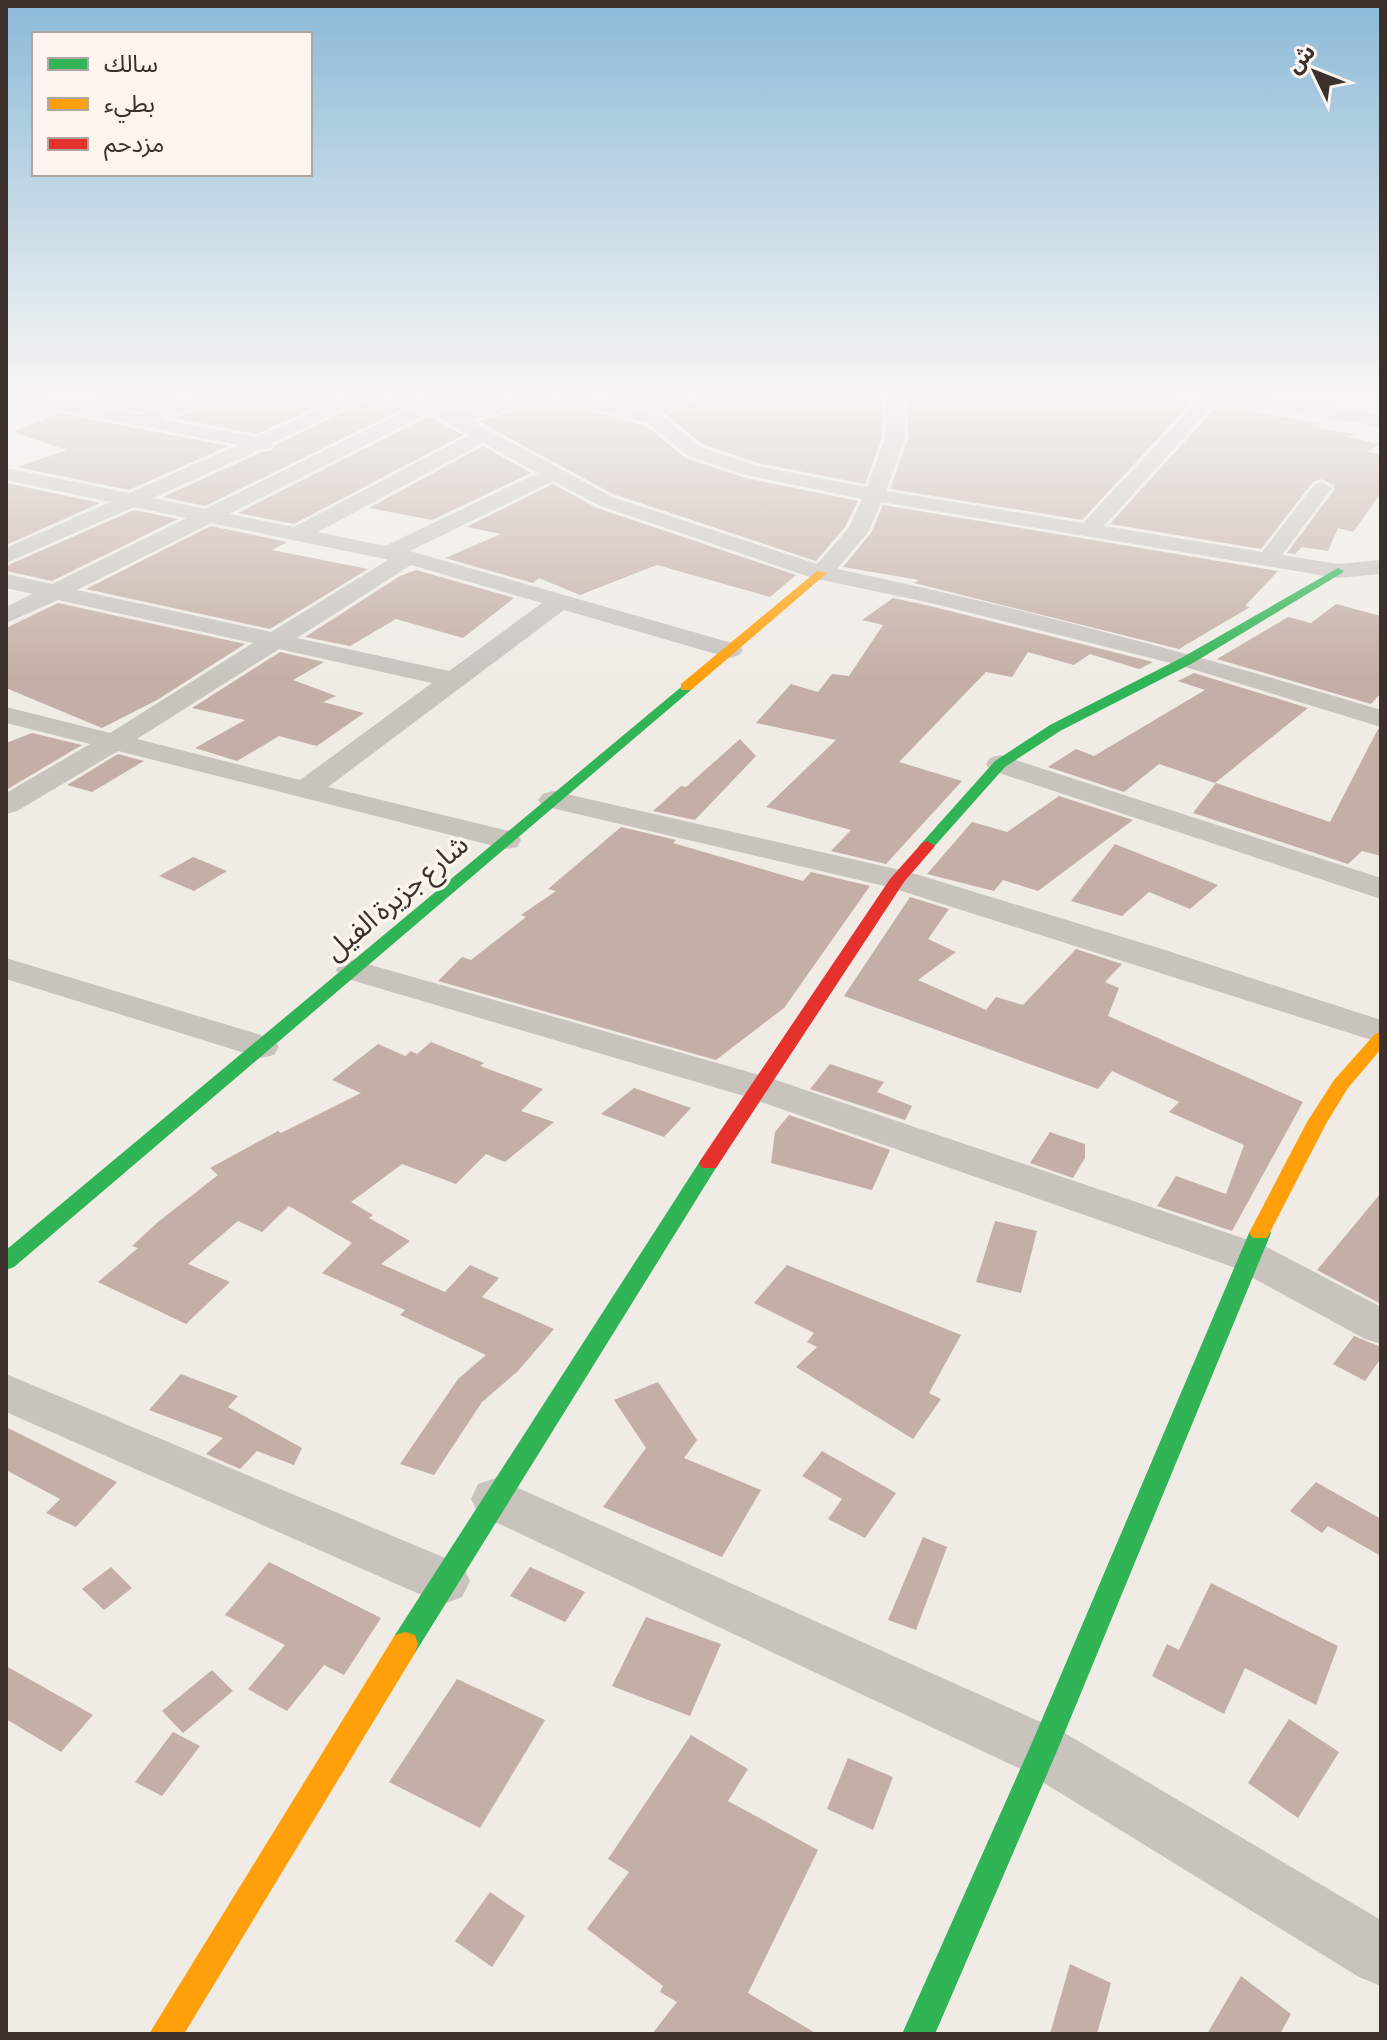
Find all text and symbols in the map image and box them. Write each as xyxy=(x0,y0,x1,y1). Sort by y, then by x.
legend xyxy=(32,32,312,176)
north arrow xyxy=(1275,32,1355,112)
text: ش xyxy=(1281,38,1320,78)
text: سالك xyxy=(104,50,158,77)
text: بطيء xyxy=(104,90,155,123)
text: مزدحم xyxy=(104,130,164,161)
street label: شارع جزيرة الفيل xyxy=(318,828,477,970)

